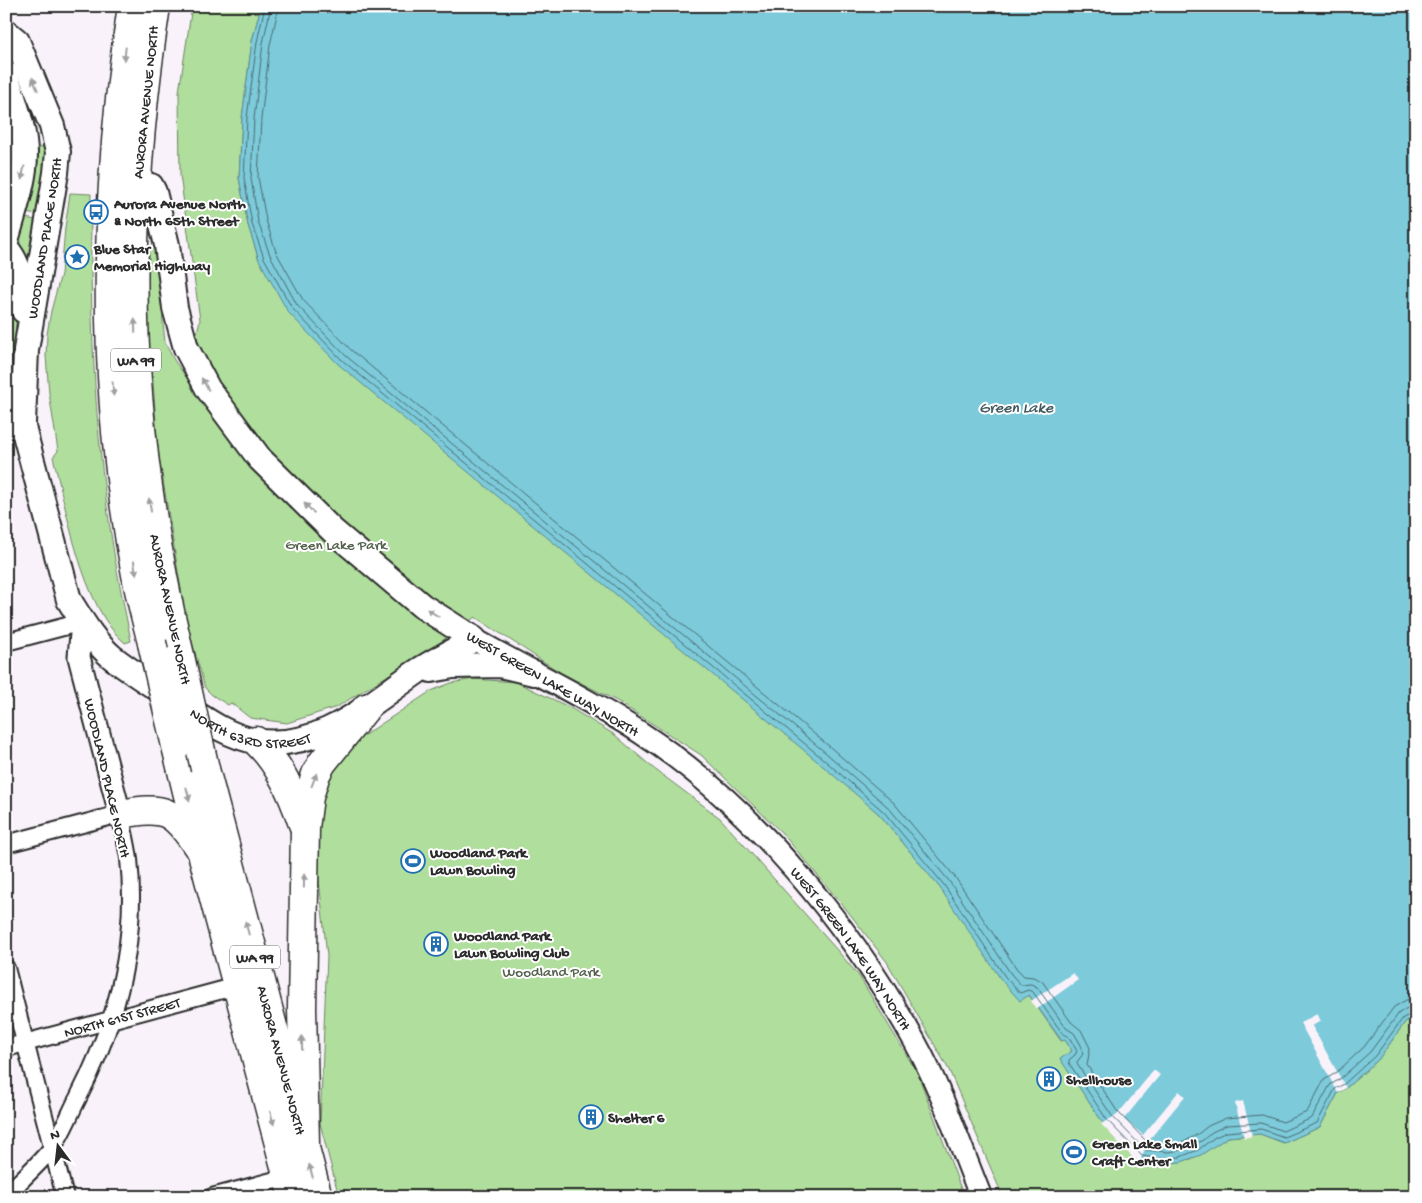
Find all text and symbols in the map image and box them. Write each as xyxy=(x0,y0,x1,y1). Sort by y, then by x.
street label: AURORA AVENUE NORTH xyxy=(130,24,164,180)
one-way arrow xyxy=(121,47,129,63)
one-way arrow xyxy=(30,77,38,91)
street label: WOODLAND PLACE NORTH xyxy=(24,156,68,320)
one-way arrow xyxy=(19,166,27,181)
place label: Aurora Avenue North & North 65th Street xyxy=(113,196,246,231)
bus stop icon: Aurora Avenue North & North 65th Street xyxy=(83,199,109,225)
place label: Blue Star Memorial Highway xyxy=(93,241,211,276)
place icon: Blue Star Memorial Highway xyxy=(64,244,90,270)
one-way arrow xyxy=(130,318,138,334)
road number: WA 99 xyxy=(111,348,161,372)
one-way arrow xyxy=(201,377,209,391)
one-way arrow xyxy=(109,382,117,398)
water label: Green Lake xyxy=(979,400,1054,419)
one-way arrow xyxy=(146,497,154,513)
one-way arrow xyxy=(304,502,316,514)
street label: AURORA AVENUE NORTH xyxy=(144,532,194,687)
park label: Green Lake Park xyxy=(285,537,388,555)
one-way arrow xyxy=(132,560,140,576)
one-way arrow xyxy=(426,608,439,618)
street label: WEST GREEN LAKE WAY NORTH xyxy=(462,628,642,742)
street label: WOODLAND PLACE NORTH xyxy=(79,697,133,860)
street label: NORTH 63RD STREET xyxy=(186,705,315,754)
one-way arrow xyxy=(310,772,318,787)
one-way arrow xyxy=(184,786,192,801)
place label: Woodland Park Lawn Bowling xyxy=(429,845,529,880)
sports icon: Woodland Park Lawn Bowling xyxy=(400,848,426,874)
street label: WEST GREEN LAKE WAY NORTH xyxy=(785,864,914,1035)
one-way arrow xyxy=(300,872,308,888)
one-way arrow xyxy=(243,921,251,936)
place label: Woodland Park Lawn Bowling Club xyxy=(453,928,569,963)
building icon: Woodland Park Lawn Bowling Club xyxy=(423,931,449,957)
road number: WA 99 xyxy=(230,946,280,969)
park label: Woodland Park xyxy=(503,964,601,982)
street label: AURORA AVENUE NORTH xyxy=(252,984,308,1138)
street label: NORTH 61ST STREET xyxy=(62,994,184,1043)
one-way arrow xyxy=(297,1035,305,1051)
building icon: Shellhouse xyxy=(1036,1066,1062,1092)
place label: Shellhouse xyxy=(1066,1072,1133,1090)
building icon: Shelter 6 xyxy=(578,1104,604,1130)
place label: Shelter 6 xyxy=(608,1110,665,1128)
one-way arrow xyxy=(268,1111,276,1126)
north arrow xyxy=(32,1120,82,1170)
text: N xyxy=(49,1126,62,1145)
place label: Green Lake Small Craft Center xyxy=(1091,1136,1198,1171)
sports icon: Green Lake Small Craft Center xyxy=(1061,1139,1087,1165)
one-way arrow xyxy=(307,1163,315,1178)

